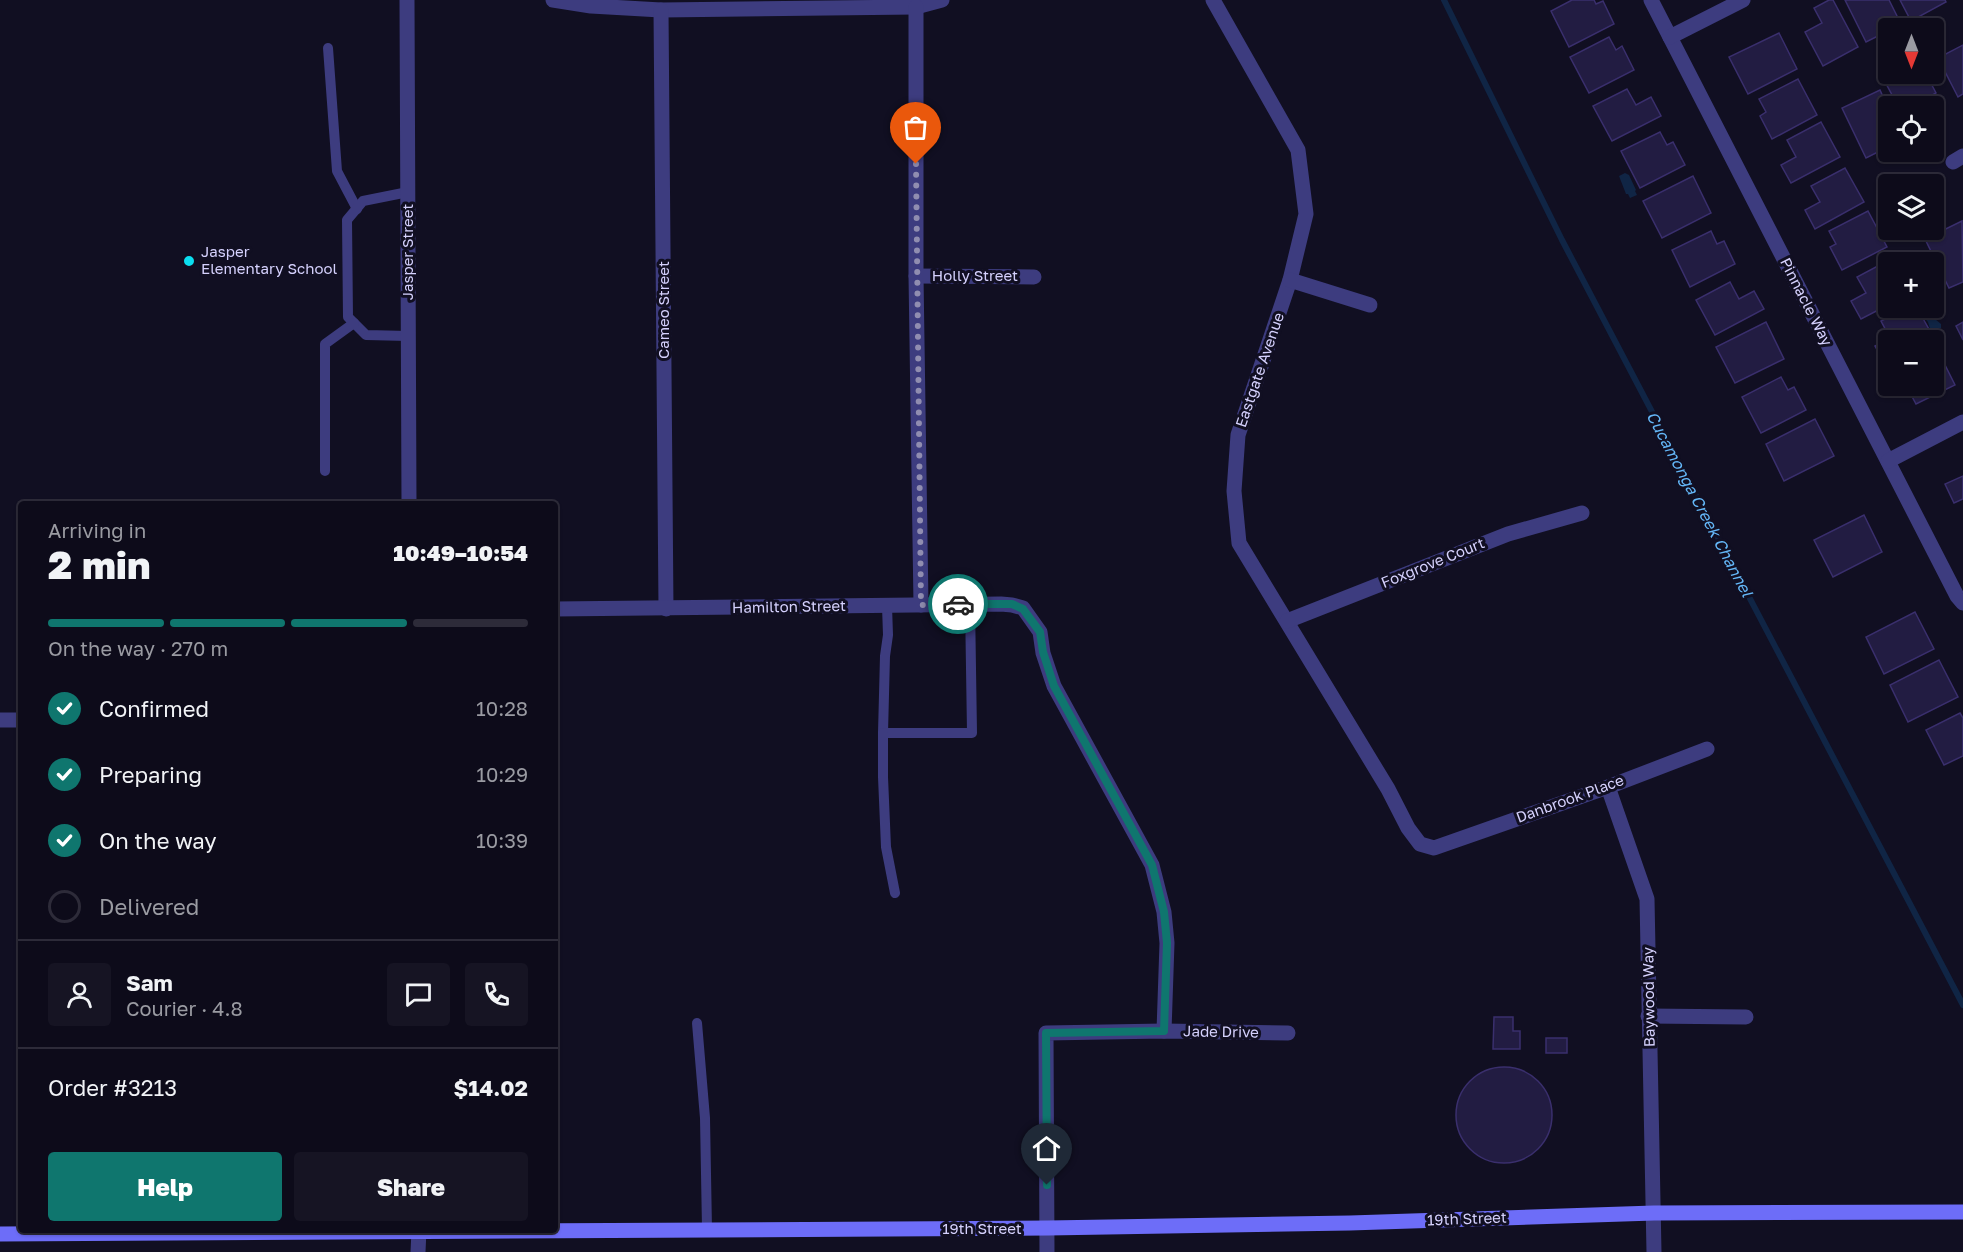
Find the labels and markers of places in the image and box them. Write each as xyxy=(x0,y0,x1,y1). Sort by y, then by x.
pin xyxy=(890,102,941,164)
place label: Jasper Elementary School xyxy=(201,242,337,277)
marker: Jasper Elementary School xyxy=(182,254,196,268)
pin xyxy=(1021,1123,1072,1185)

